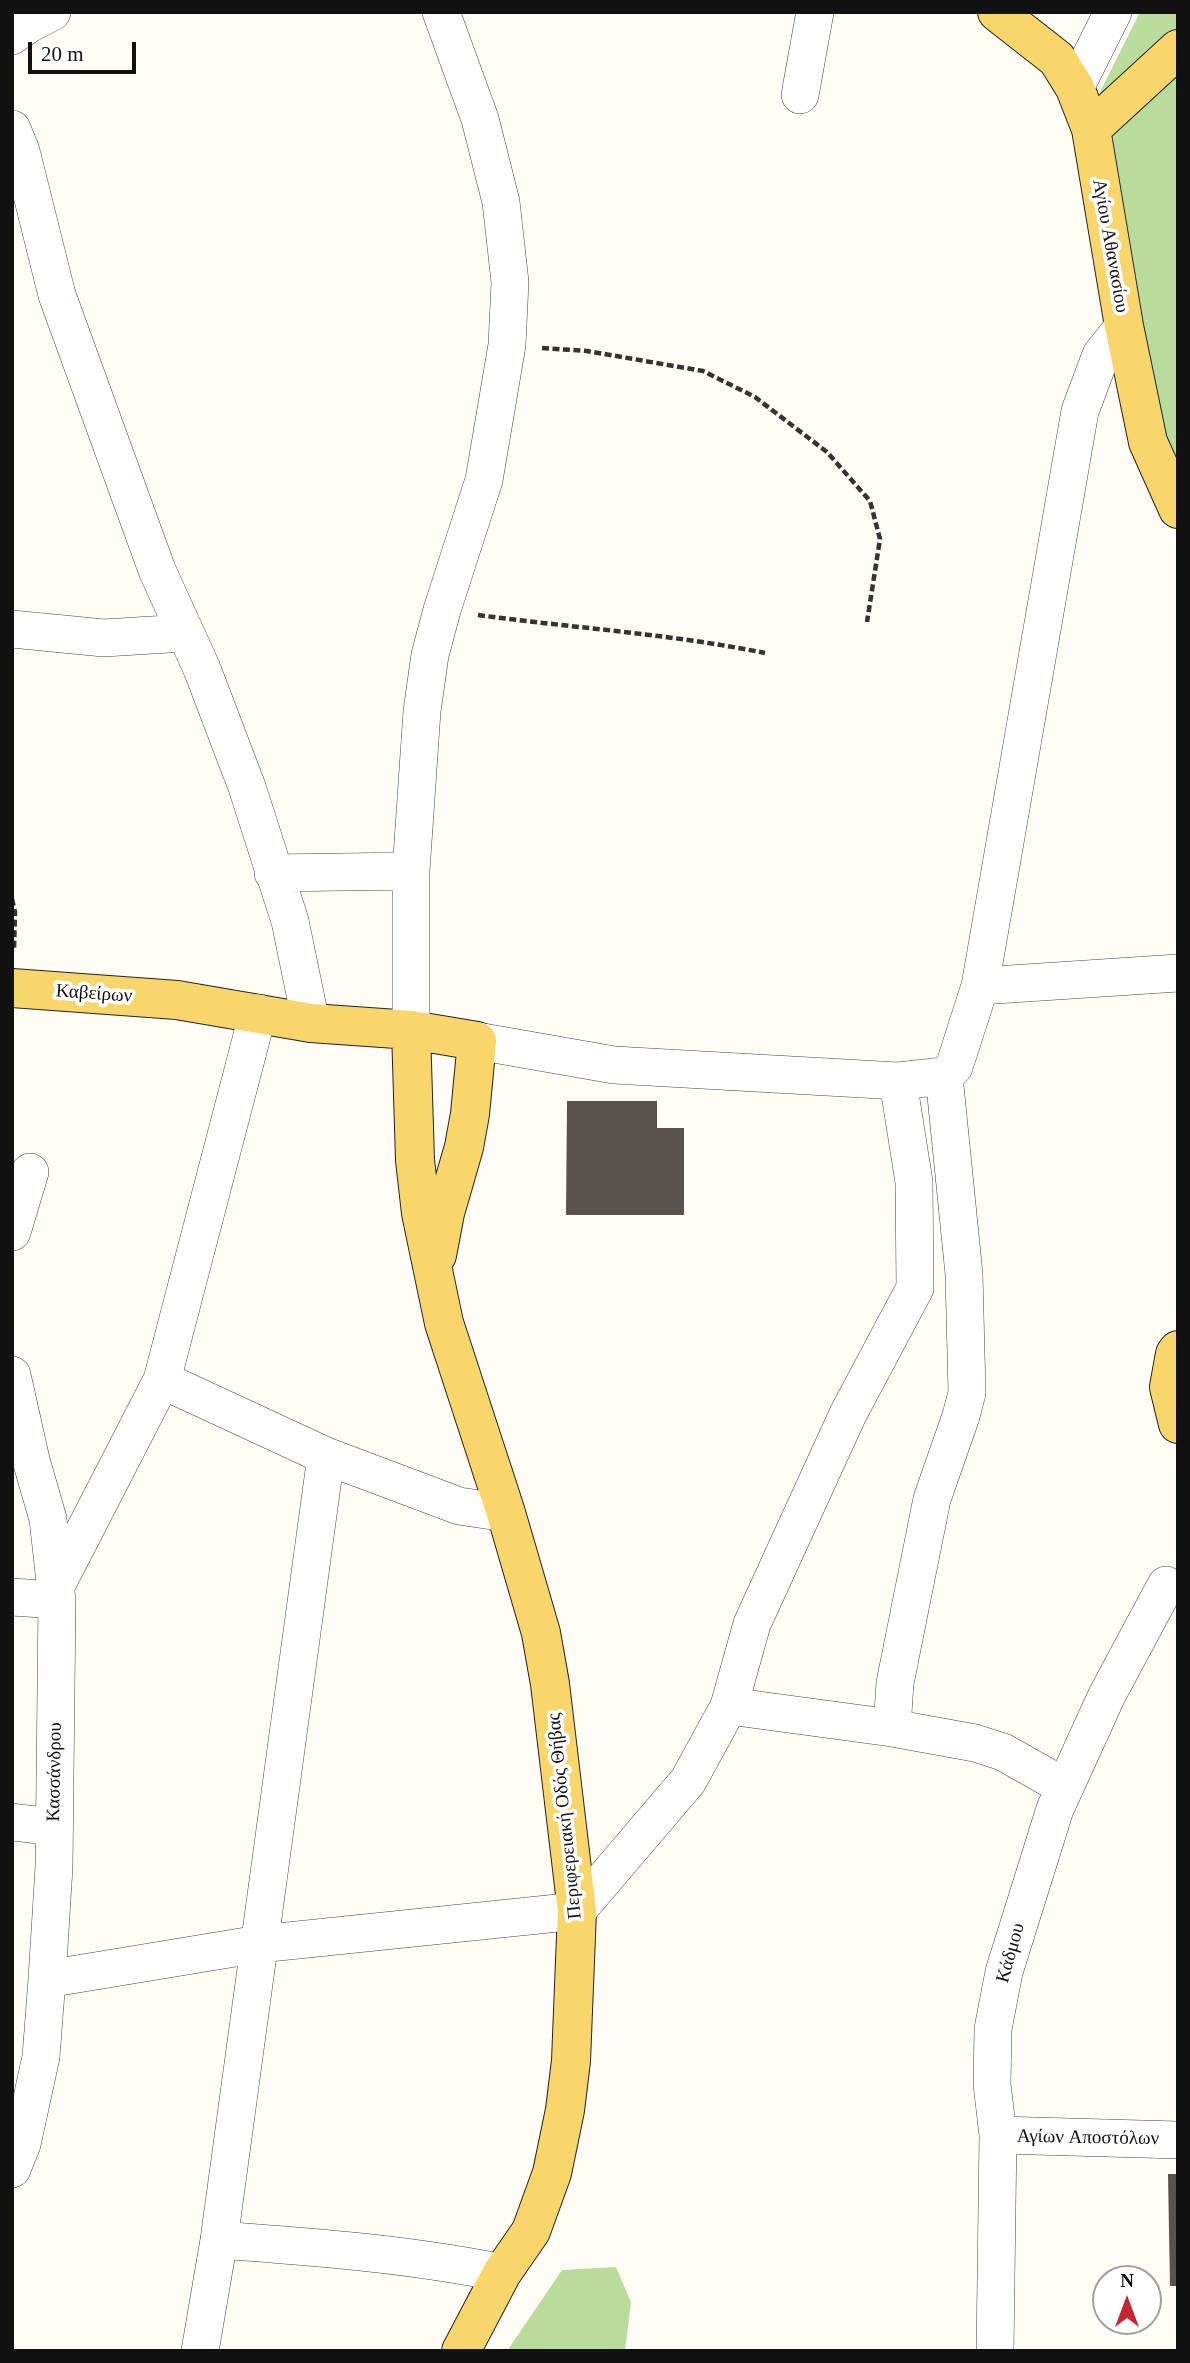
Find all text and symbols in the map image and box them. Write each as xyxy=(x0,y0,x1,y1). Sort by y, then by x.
scale bar xyxy=(32,28,140,72)
text: 20 m xyxy=(41,42,84,66)
street label: Αγίου Αθανασίου xyxy=(1087,177,1133,315)
street label: Καβείρων xyxy=(55,980,133,1008)
street label: Περιφερειακή Οδός Θήβας xyxy=(543,1712,587,1920)
street label: Κασσάνδρου xyxy=(43,1722,67,1822)
street label: Κάδμου xyxy=(992,1921,1030,1985)
street label: Αγίων Αποστόλων xyxy=(1017,2125,1159,2151)
north arrow xyxy=(1092,2265,1162,2335)
text: N xyxy=(1120,2270,1134,2291)

